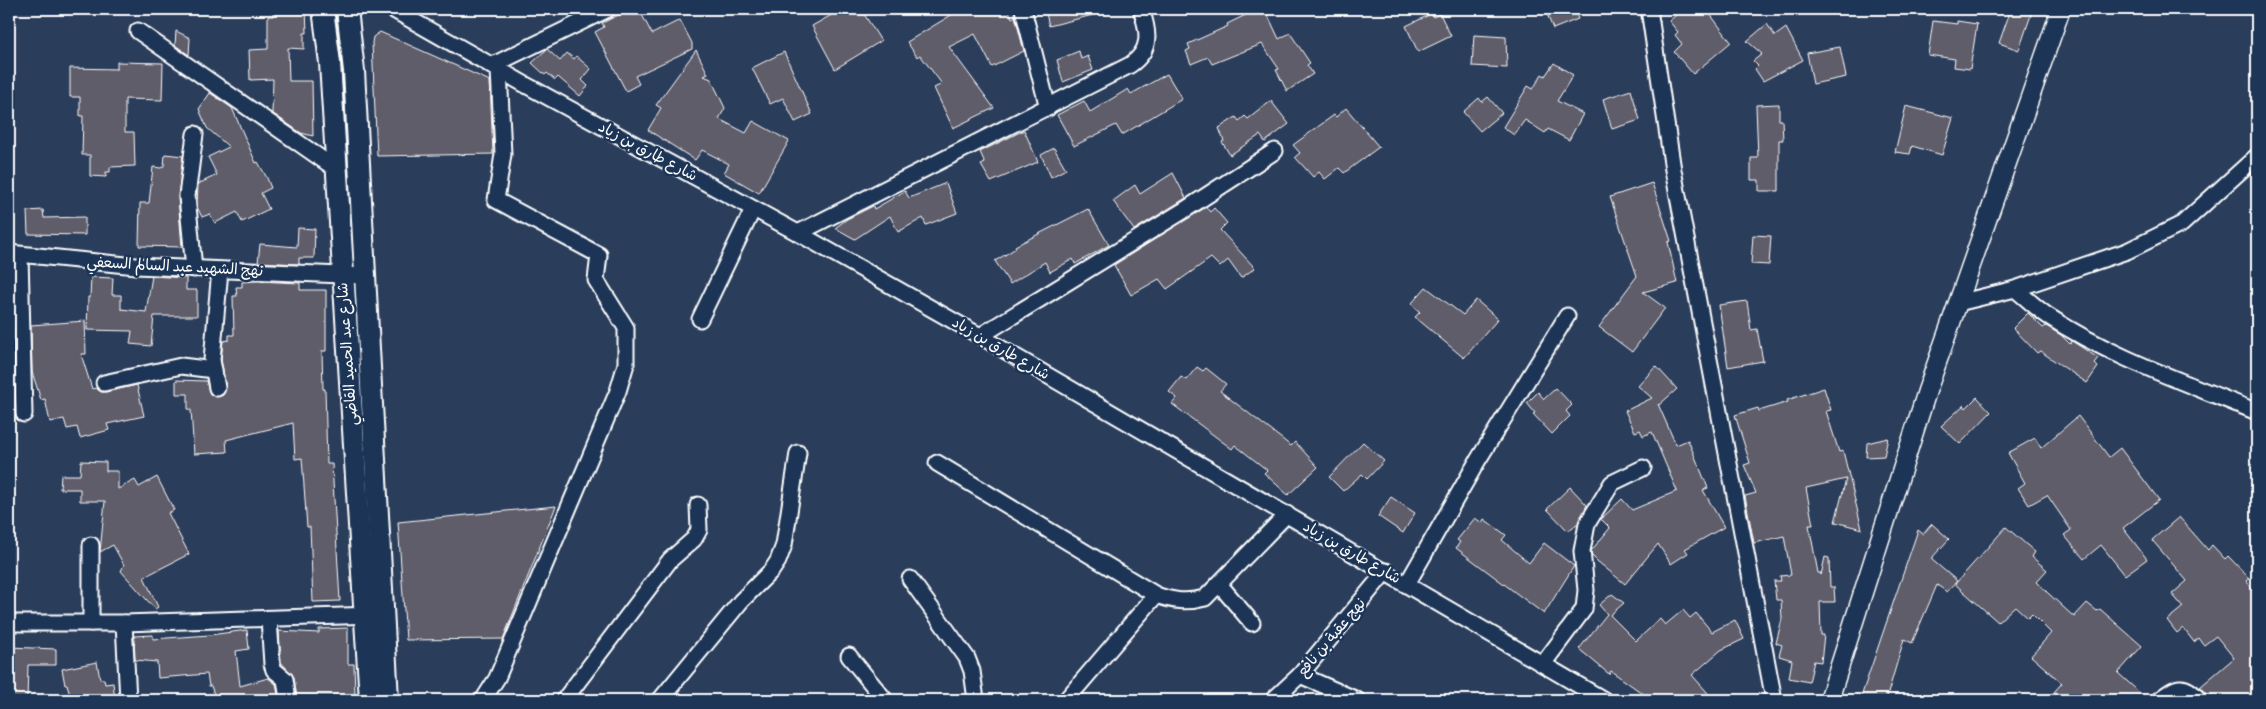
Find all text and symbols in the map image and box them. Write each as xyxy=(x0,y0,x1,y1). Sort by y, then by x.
street label: شارع طارق بن زياد xyxy=(595,117,701,186)
street label: نهج الشهيد عبد السالم السعفي xyxy=(86,252,264,284)
street label: شارع عبد الحميد القاضي xyxy=(333,282,365,426)
street label: شارع طارق بن زياد xyxy=(949,313,1053,384)
street label: شارع طارق بن زياد xyxy=(1300,517,1404,588)
street label: نهج عقبة بن نافع xyxy=(1293,594,1371,681)

